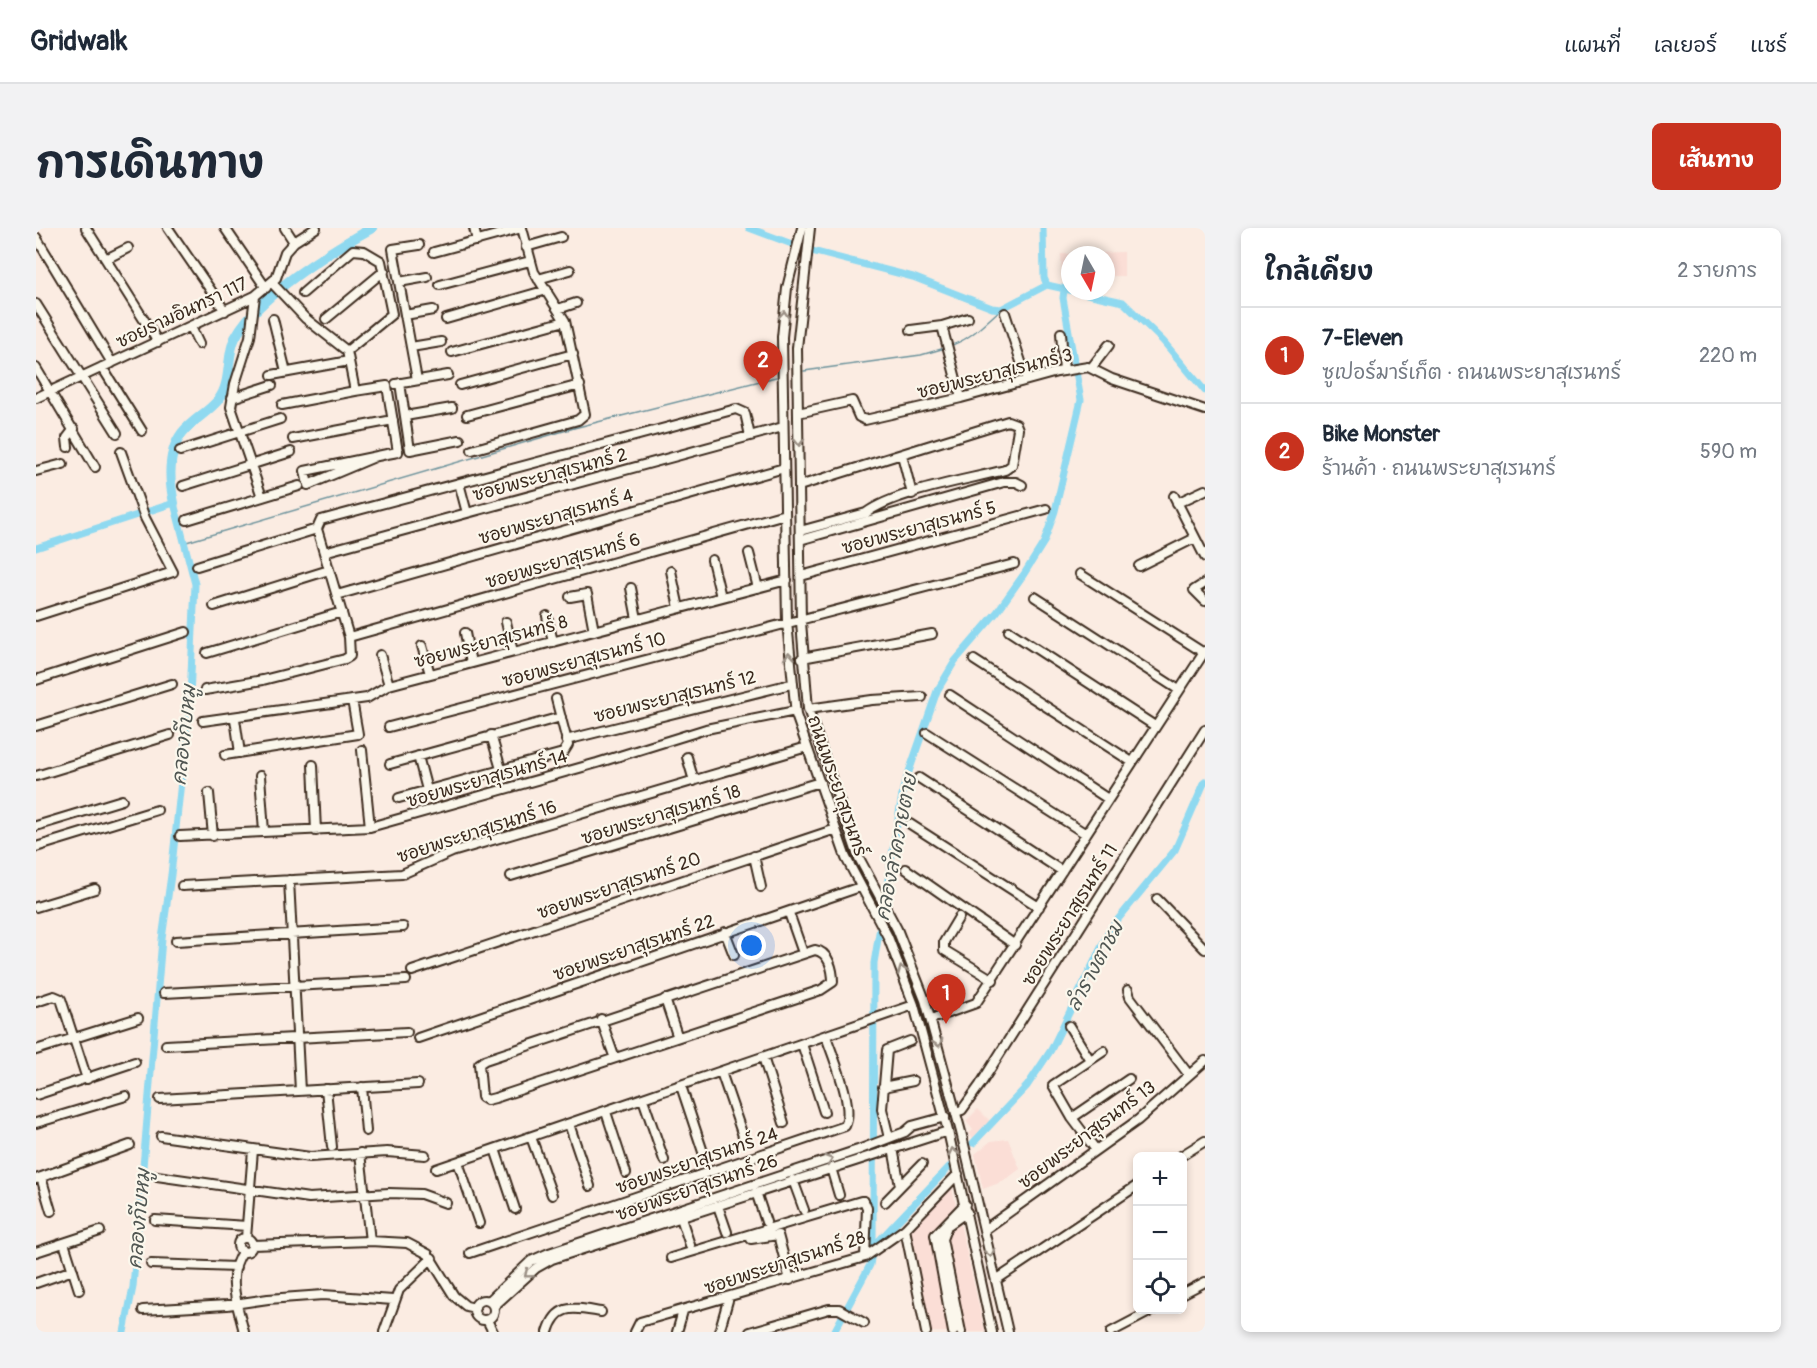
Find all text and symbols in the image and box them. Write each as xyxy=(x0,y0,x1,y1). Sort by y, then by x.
text: Gridwalk xyxy=(30,24,128,59)
text: แผนที่ xyxy=(1564,32,1621,59)
text: เลเยอร์ xyxy=(1654,32,1717,59)
text: แชร์ xyxy=(1750,32,1787,59)
button: เส้นทาง xyxy=(1652,123,1781,190)
text: การเดินทาง xyxy=(36,138,264,190)
north arrow xyxy=(1061,246,1115,300)
text: ใกล้เคียง xyxy=(1265,256,1373,288)
text: 2 รายการ xyxy=(1677,258,1757,283)
street label: ซอยรามอินทรา 117 xyxy=(112,272,252,354)
one-way arrow xyxy=(777,310,790,319)
text: 7-Eleven xyxy=(1322,324,1403,352)
pin: 2 xyxy=(744,342,782,391)
street label: ซอยพระยาสุเรนทร์ 3 xyxy=(914,342,1076,406)
text: 1 xyxy=(1281,343,1288,368)
text: 220 m xyxy=(1699,343,1757,368)
text: ซูเปอร์มาร์เก็ต · ถนนพระยาสุเรนทร์ xyxy=(1322,360,1621,385)
text: Bike Monster xyxy=(1322,420,1440,448)
one-way arrow xyxy=(792,438,805,447)
text: 2 xyxy=(1279,439,1290,464)
text: 590 m xyxy=(1700,439,1757,464)
street label: ซอยพระยาสุเรนทร์ 2 xyxy=(470,441,630,509)
text: ร้านค้า · ถนนพระยาสุเรนทร์ xyxy=(1322,456,1556,481)
street label: ซอยพระยาสุเรนทร์ 4 xyxy=(476,482,637,552)
street label: ซอยพระยาสุเรนทร์ 5 xyxy=(839,494,999,562)
street label: ซอยพระยาสุเรนทร์ 6 xyxy=(483,526,643,596)
street label: ซอยพระยาสุเรนทร์ 8 xyxy=(411,608,571,676)
street label: ซอยพระยาสุเรนทร์ 10 xyxy=(499,625,669,695)
one-way arrow xyxy=(783,652,796,661)
street label: ซอยพระยาสุเรนทร์ 12 xyxy=(591,664,759,730)
water label: คลองกีบหมู xyxy=(166,682,204,786)
street label: ถนนพระยาสุเรนทร์ xyxy=(800,712,874,861)
street label: ซอยพระยาสุเรนทร์ 14 xyxy=(403,743,571,815)
water label: คลองลำควายตาย xyxy=(869,769,923,923)
street label: ซอยพระยาสุเรนทร์ 18 xyxy=(578,778,744,852)
street label: ซอยพระยาสุเรนทร์ 16 xyxy=(394,793,560,871)
street label: ซอยพระยาสุเรนทร์ 11 xyxy=(1015,839,1125,991)
street label: ซอยพระยาสุเรนทร์ 20 xyxy=(534,845,704,927)
street label: ซอยพระยาสุเรนทร์ 22 xyxy=(550,908,718,988)
water label: ลำรางตาชม xyxy=(1061,915,1130,1015)
your location xyxy=(737,931,766,960)
one-way arrow xyxy=(896,966,909,976)
pin: 1 xyxy=(926,974,966,1024)
one-way arrow xyxy=(931,1037,943,1048)
street label: ซอยพระยาสุเรนทร์ 13 xyxy=(1012,1074,1162,1196)
street label: ซอยพระยาสุเรนทร์ 24 xyxy=(612,1120,782,1201)
one-way arrow xyxy=(947,1147,960,1157)
street label: ซอยพระยาสุเรนทร์ 26 xyxy=(612,1148,782,1228)
map controls xyxy=(1133,1152,1187,1314)
button: + xyxy=(1133,1152,1187,1206)
one-way arrow xyxy=(823,1155,834,1167)
water label: คลองกีบหมู xyxy=(122,1166,158,1270)
button: − xyxy=(1133,1206,1187,1260)
street label: ซอยพระยาสุเรนทร์ 28 xyxy=(701,1224,869,1302)
one-way arrow xyxy=(982,1248,995,1258)
button: locate xyxy=(1133,1260,1187,1314)
one-way arrow xyxy=(524,1267,535,1278)

